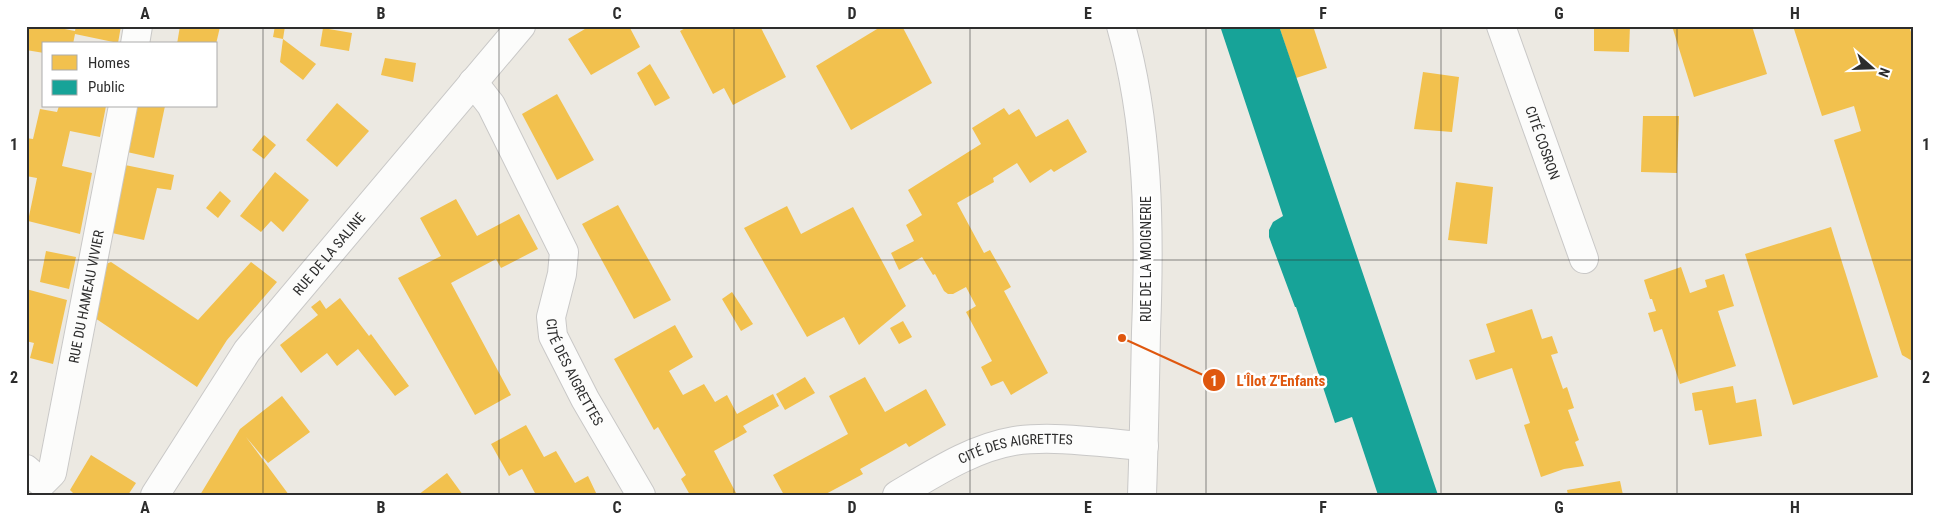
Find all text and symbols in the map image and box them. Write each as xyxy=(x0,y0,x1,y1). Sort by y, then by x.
text: A xyxy=(140,4,150,23)
text: B xyxy=(377,4,386,23)
text: C xyxy=(612,4,622,23)
text: D xyxy=(847,4,857,23)
text: E xyxy=(1084,4,1092,23)
text: F xyxy=(1319,4,1327,23)
text: G xyxy=(1554,4,1564,23)
text: H xyxy=(1790,4,1800,23)
legend xyxy=(42,42,218,108)
north arrow xyxy=(1848,42,1898,92)
text: Homes xyxy=(88,54,130,72)
text: N xyxy=(1875,66,1893,79)
text: Public xyxy=(88,78,125,96)
street label: CITÉ COSRON xyxy=(1522,104,1563,182)
text: 1 xyxy=(10,135,18,154)
text: 1 xyxy=(1922,135,1930,154)
street label: RUE DE LA MOIGNERIE xyxy=(1138,196,1154,322)
street label: RUE DE LA SALINE xyxy=(290,209,368,298)
street label: RUE DU HAMEAU VIVIER xyxy=(65,228,107,365)
street label: CITÉ DES AIGRETTES xyxy=(543,318,607,428)
callout: L'Îlot Z'Enfants xyxy=(1202,365,1336,395)
text: 2 xyxy=(10,368,18,387)
text: 2 xyxy=(1922,368,1930,387)
text: 1 xyxy=(1210,372,1218,390)
text: L'Îlot Z'Enfants xyxy=(1237,372,1326,390)
street label: CITÉ DES AIGRETTES xyxy=(956,431,1073,467)
text: A xyxy=(140,498,150,517)
text: B xyxy=(377,498,386,517)
text: C xyxy=(612,498,622,517)
text: D xyxy=(847,498,857,517)
text: E xyxy=(1084,498,1092,517)
text: F xyxy=(1319,498,1327,517)
text: G xyxy=(1554,498,1564,517)
text: H xyxy=(1790,498,1800,517)

